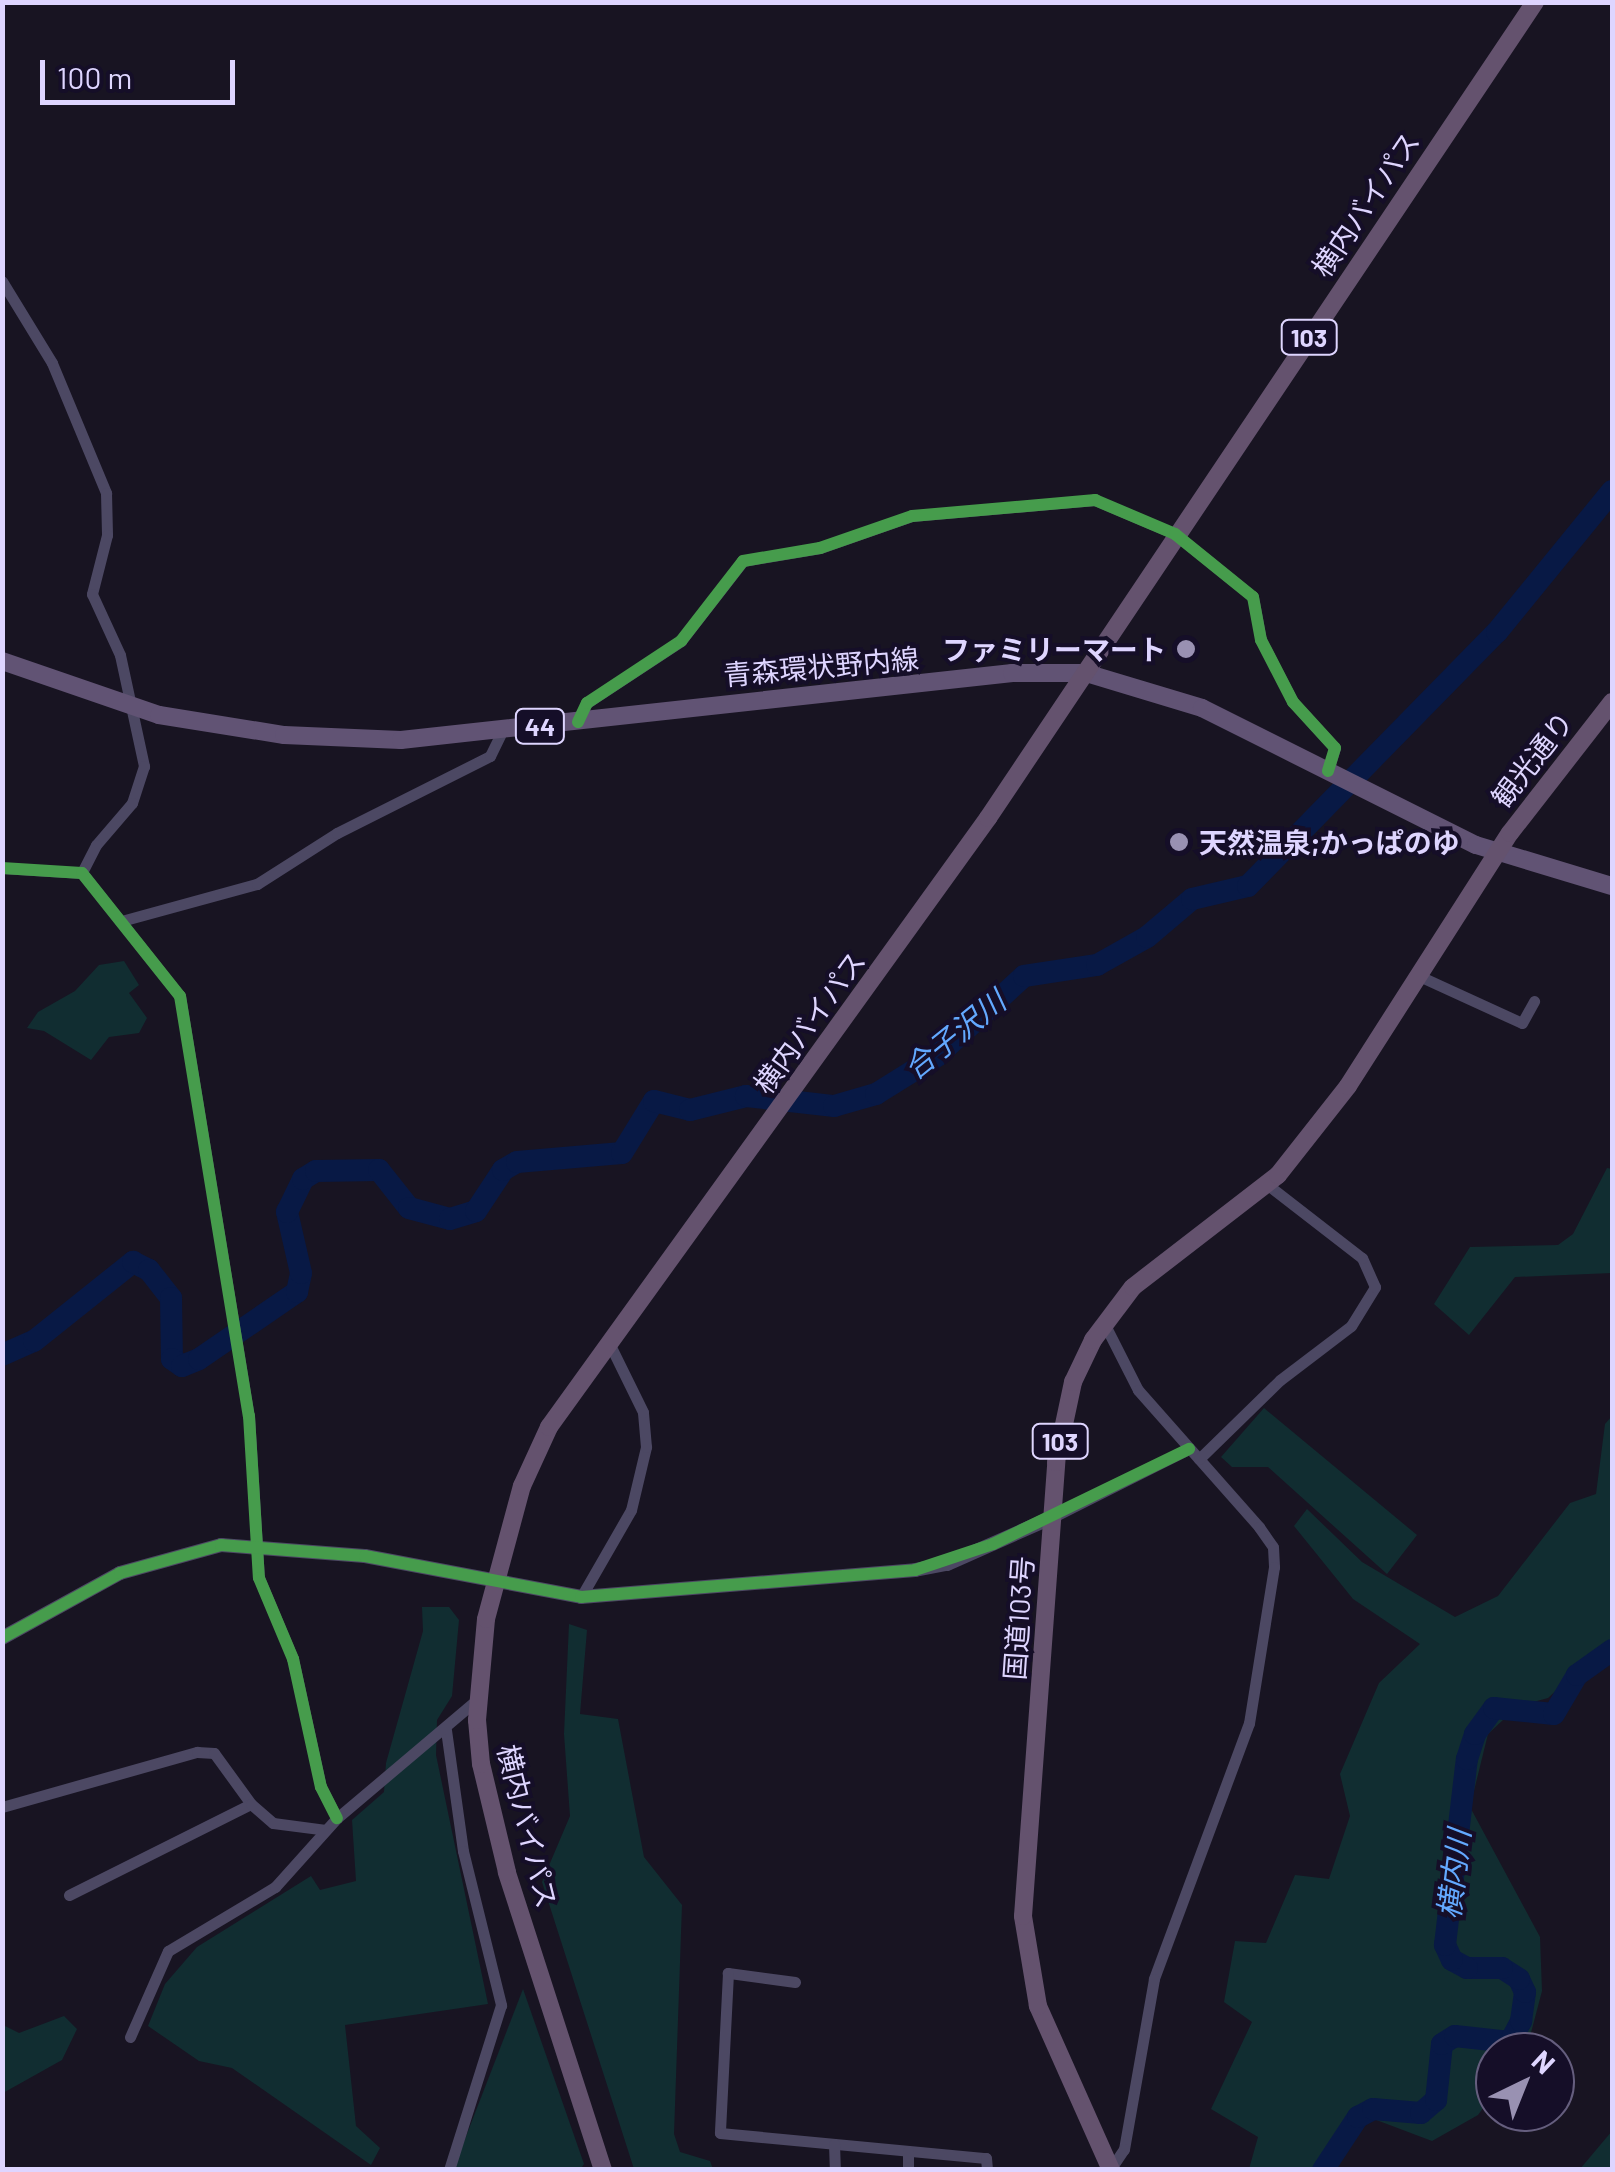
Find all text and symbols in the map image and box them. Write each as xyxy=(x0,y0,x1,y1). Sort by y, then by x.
scale bar xyxy=(45,40,240,102)
text: 100 m xyxy=(57,59,132,95)
street label: 横内バイパス xyxy=(1304,125,1426,283)
road number: 103 xyxy=(1279,317,1339,357)
place label: ファミリーマート xyxy=(942,632,1166,666)
marker: ファミリーマート xyxy=(1175,638,1197,660)
street label: 青森環状野内線 xyxy=(722,641,920,691)
street label: 観光通り xyxy=(1484,705,1580,813)
road number: 44 xyxy=(512,706,568,746)
place label: 天然温泉;かっぱのゆ xyxy=(1199,825,1460,859)
marker: 天然温泉;かっぱのゆ xyxy=(1168,831,1190,853)
street label: 横内バイパス xyxy=(746,944,872,1100)
water label: 合子沢川 xyxy=(896,982,1012,1086)
road number: 103 xyxy=(1030,1421,1090,1461)
street label: 国道103号 xyxy=(997,1555,1039,1681)
street label: 横内バイパス xyxy=(491,1740,565,1912)
water label: 横内川 xyxy=(1430,1827,1476,1921)
north arrow xyxy=(1475,2032,1575,2132)
text: N xyxy=(1526,2043,1563,2080)

